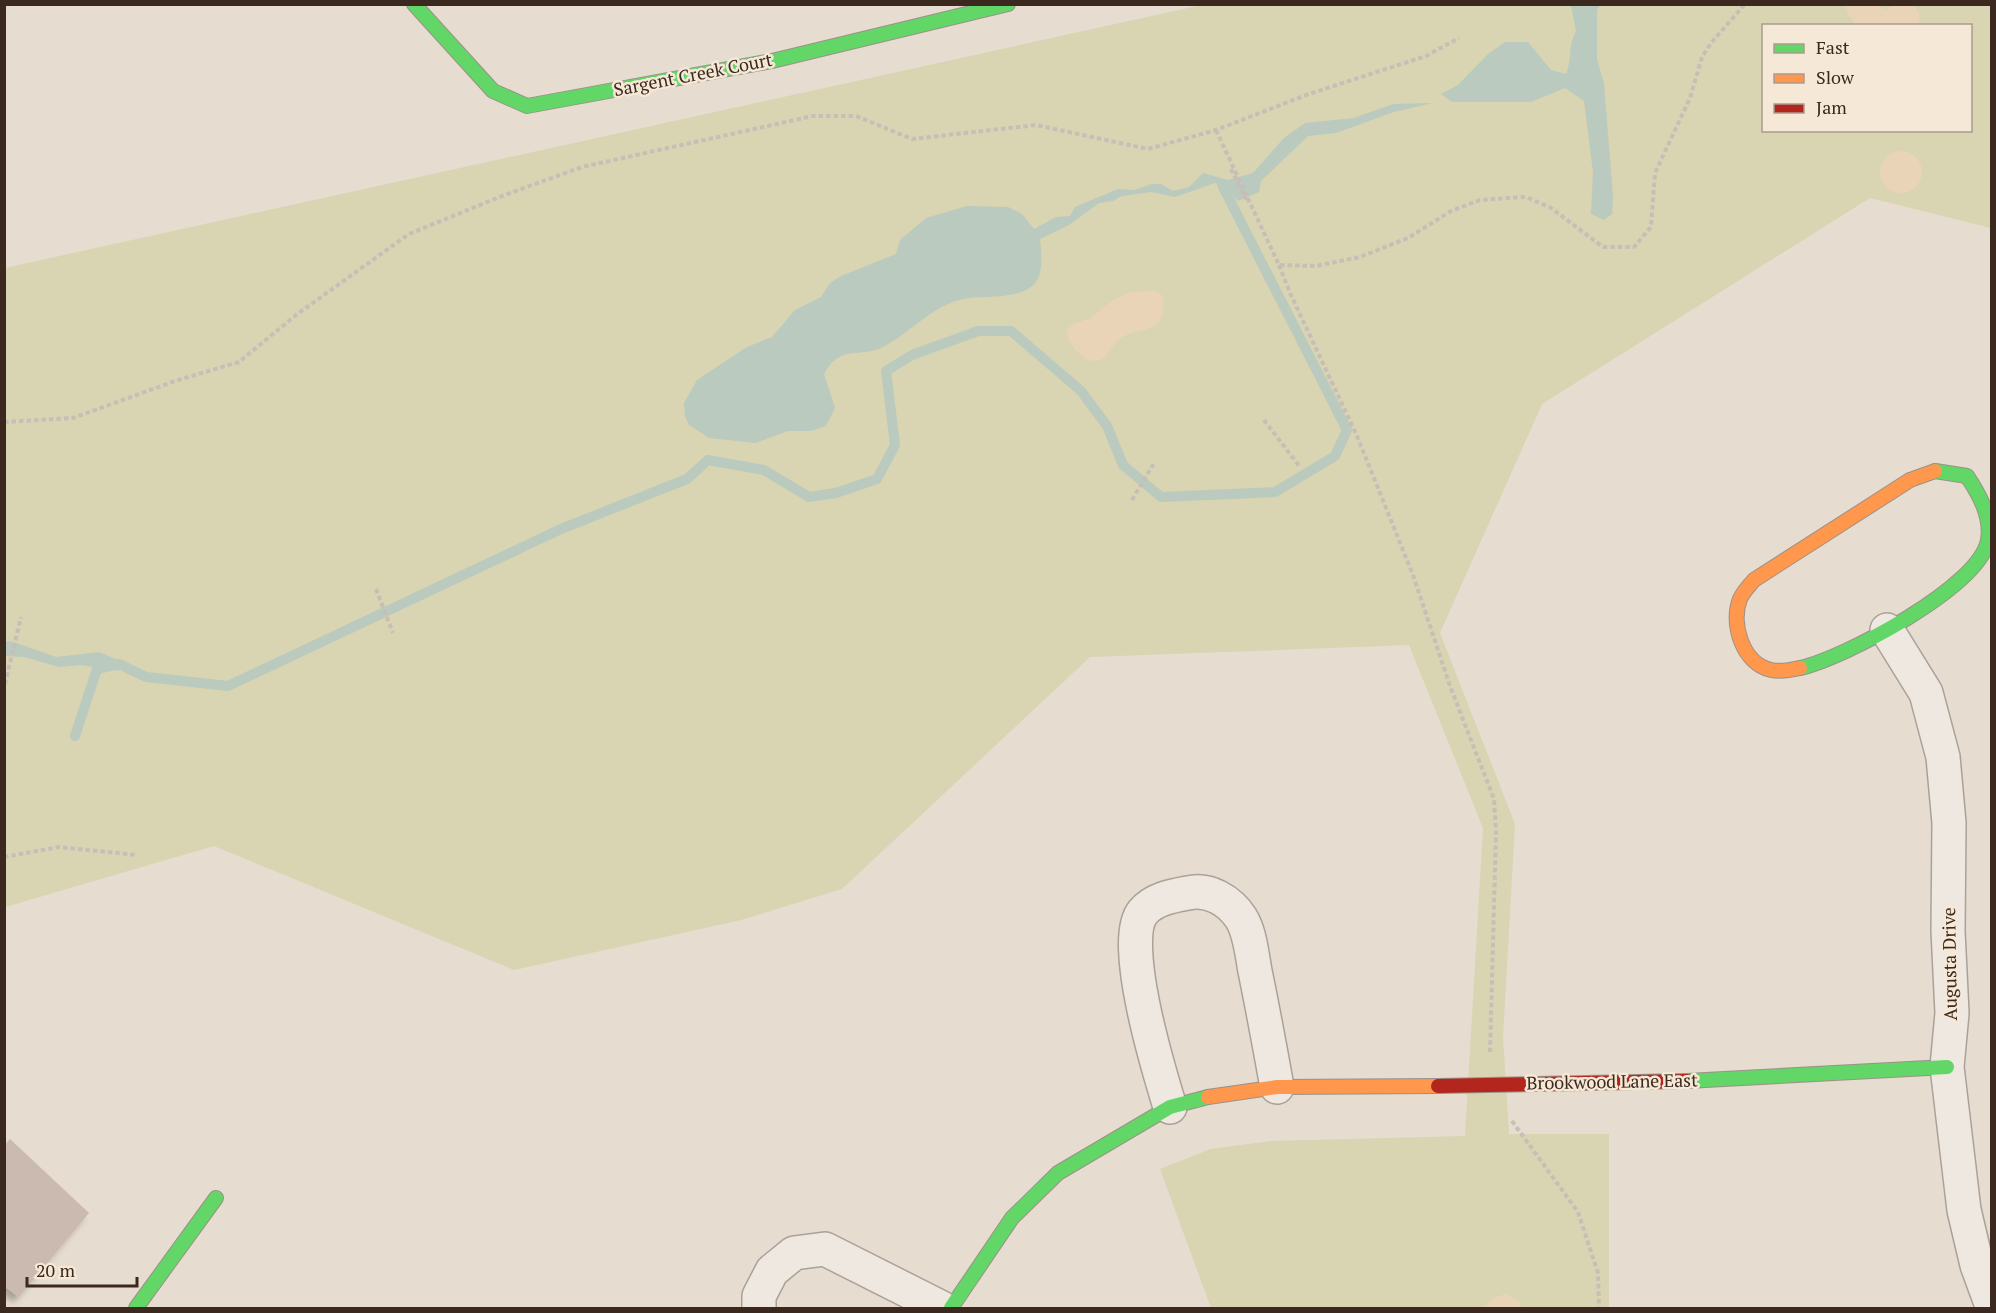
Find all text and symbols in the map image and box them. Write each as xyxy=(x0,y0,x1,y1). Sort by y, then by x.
legend xyxy=(1762,24,1972,132)
text: Fast xyxy=(1816,35,1850,59)
street label: Sargent Creek Court xyxy=(611,47,775,101)
text: Slow xyxy=(1816,65,1855,89)
text: Jam xyxy=(1816,95,1847,119)
street label: Augusta Drive xyxy=(1936,907,1962,1021)
street label: Brookwood Lane East xyxy=(1526,1068,1698,1094)
scale bar xyxy=(27,1250,136,1288)
text: 20 m xyxy=(36,1258,76,1282)

